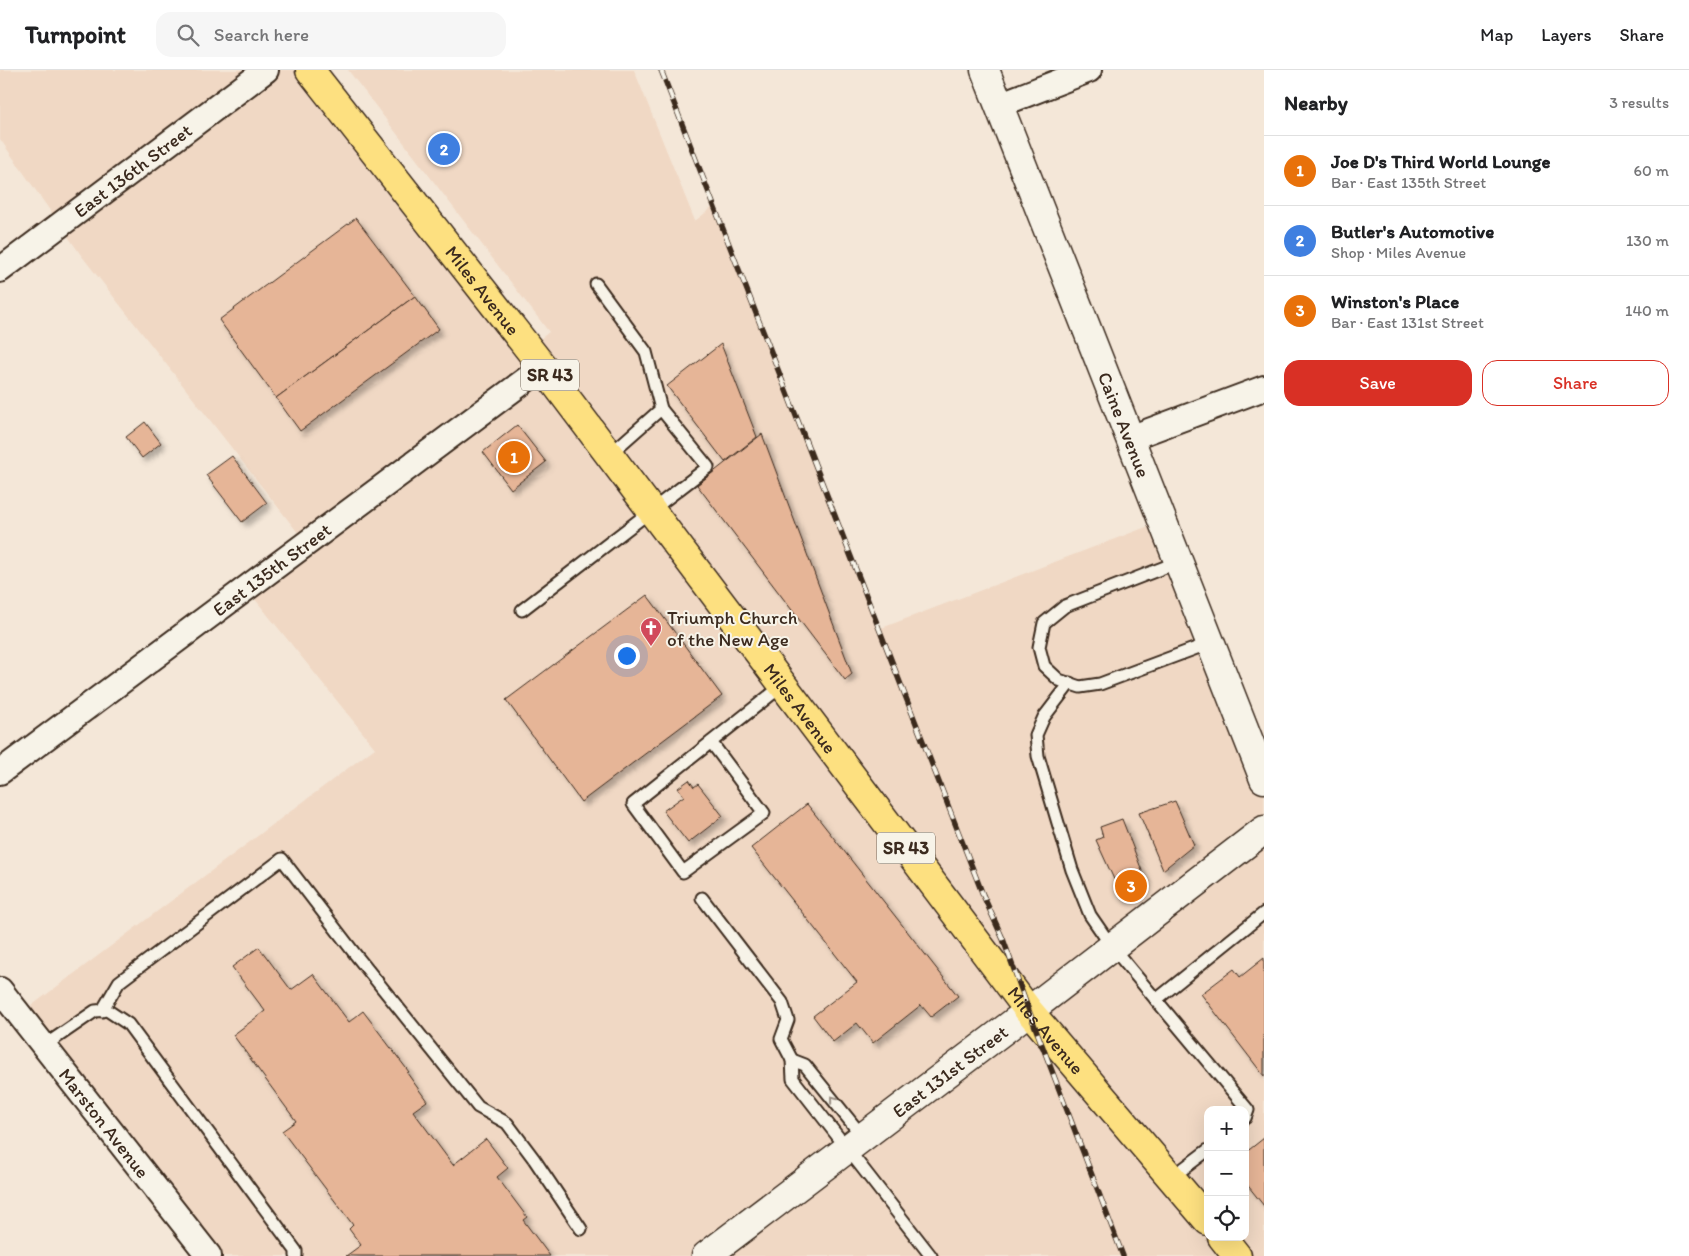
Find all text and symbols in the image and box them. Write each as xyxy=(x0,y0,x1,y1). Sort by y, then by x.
search box xyxy=(156,12,506,57)
text: Turnpoint xyxy=(25,20,126,49)
icon: search xyxy=(174,21,202,49)
text: Search here xyxy=(214,23,309,46)
text: Map xyxy=(1480,24,1513,46)
text: Layers xyxy=(1541,24,1591,46)
text: Share xyxy=(1619,24,1664,46)
text: Nearby xyxy=(1284,90,1348,115)
text: 3 results xyxy=(1609,93,1669,112)
street label: East 136th Street xyxy=(69,118,196,222)
pin: 2 xyxy=(428,130,460,168)
text: Joe D's Third World Lounge xyxy=(1331,150,1551,173)
text: 1 xyxy=(1296,161,1304,180)
text: 60 m xyxy=(1634,161,1669,180)
text: Bar · East 135th Street xyxy=(1331,173,1486,192)
text: Butler's Automotive xyxy=(1331,220,1494,243)
text: 2 xyxy=(1296,231,1304,250)
text: 130 m xyxy=(1626,231,1669,250)
street label: Miles Avenue xyxy=(441,241,525,340)
text: Shop · Miles Avenue xyxy=(1331,243,1466,262)
text: Winston's Place xyxy=(1331,290,1459,313)
text: 3 xyxy=(1296,301,1304,320)
text: 140 m xyxy=(1625,301,1669,320)
text: Bar · East 131st Street xyxy=(1331,313,1484,332)
road number: SR 43 xyxy=(521,360,579,390)
button: Save xyxy=(1284,360,1472,406)
button: Share xyxy=(1482,360,1669,406)
street label: Caine Avenue xyxy=(1093,368,1156,481)
pin: 1 xyxy=(498,438,530,476)
street label: East 135th Street xyxy=(208,518,335,621)
place label: Triumph Church of the New Age xyxy=(667,606,798,651)
church icon: Triumph Church of the New Age xyxy=(639,616,663,647)
your location xyxy=(614,643,640,669)
street label: Miles Avenue xyxy=(759,658,842,758)
road number: SR 43 xyxy=(877,832,935,864)
pin: 3 xyxy=(1115,867,1147,905)
street label: Miles Avenue xyxy=(1003,982,1089,1079)
street label: East 131st Street xyxy=(888,1020,1012,1122)
street label: Marston Avenue xyxy=(54,1063,155,1182)
one-way arrow xyxy=(830,1096,838,1105)
map controls xyxy=(1204,1106,1249,1241)
button: + xyxy=(1204,1106,1249,1151)
button: − xyxy=(1204,1151,1249,1196)
button: locate xyxy=(1204,1196,1249,1241)

